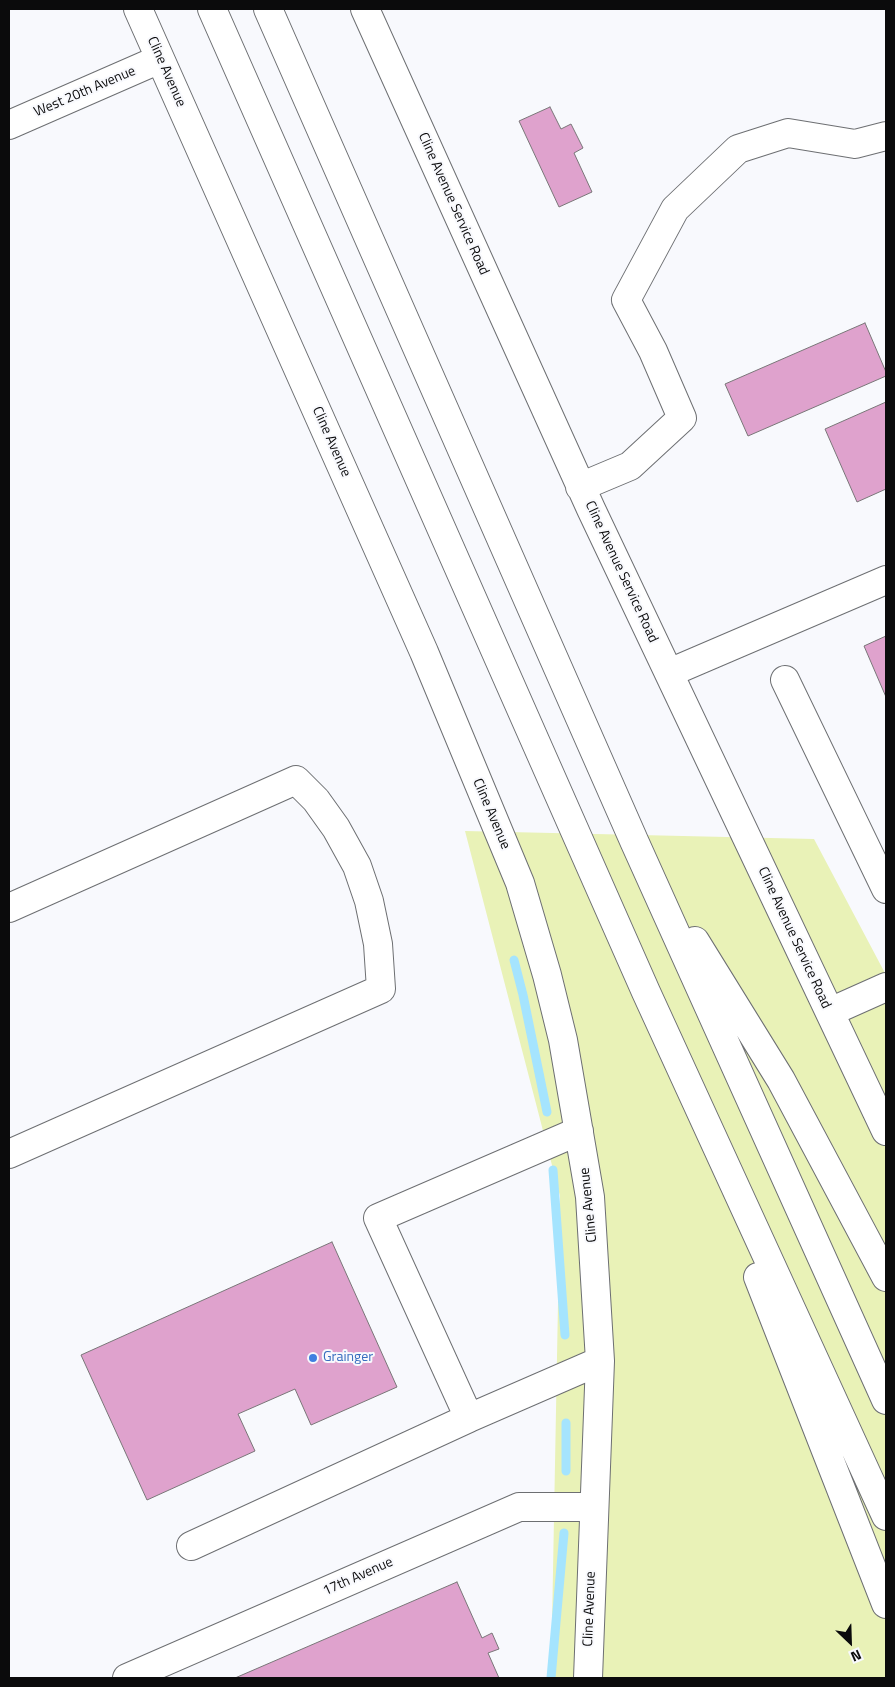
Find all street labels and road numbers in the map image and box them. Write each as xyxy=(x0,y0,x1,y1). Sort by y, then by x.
street label: Cline Avenue xyxy=(143,34,189,110)
street label: West 20th Avenue xyxy=(32,63,138,121)
street label: Cline Avenue Service Road xyxy=(414,130,492,278)
street label: Cline Avenue xyxy=(308,404,354,480)
street label: Cline Avenue Service Road xyxy=(581,499,661,645)
street label: Cline Avenue xyxy=(469,776,513,852)
street label: Cline Avenue Service Road xyxy=(754,865,834,1011)
street label: Cline Avenue xyxy=(577,1167,601,1243)
street label: 17th Avenue xyxy=(320,1554,396,1600)
street label: Cline Avenue xyxy=(580,1571,600,1647)

